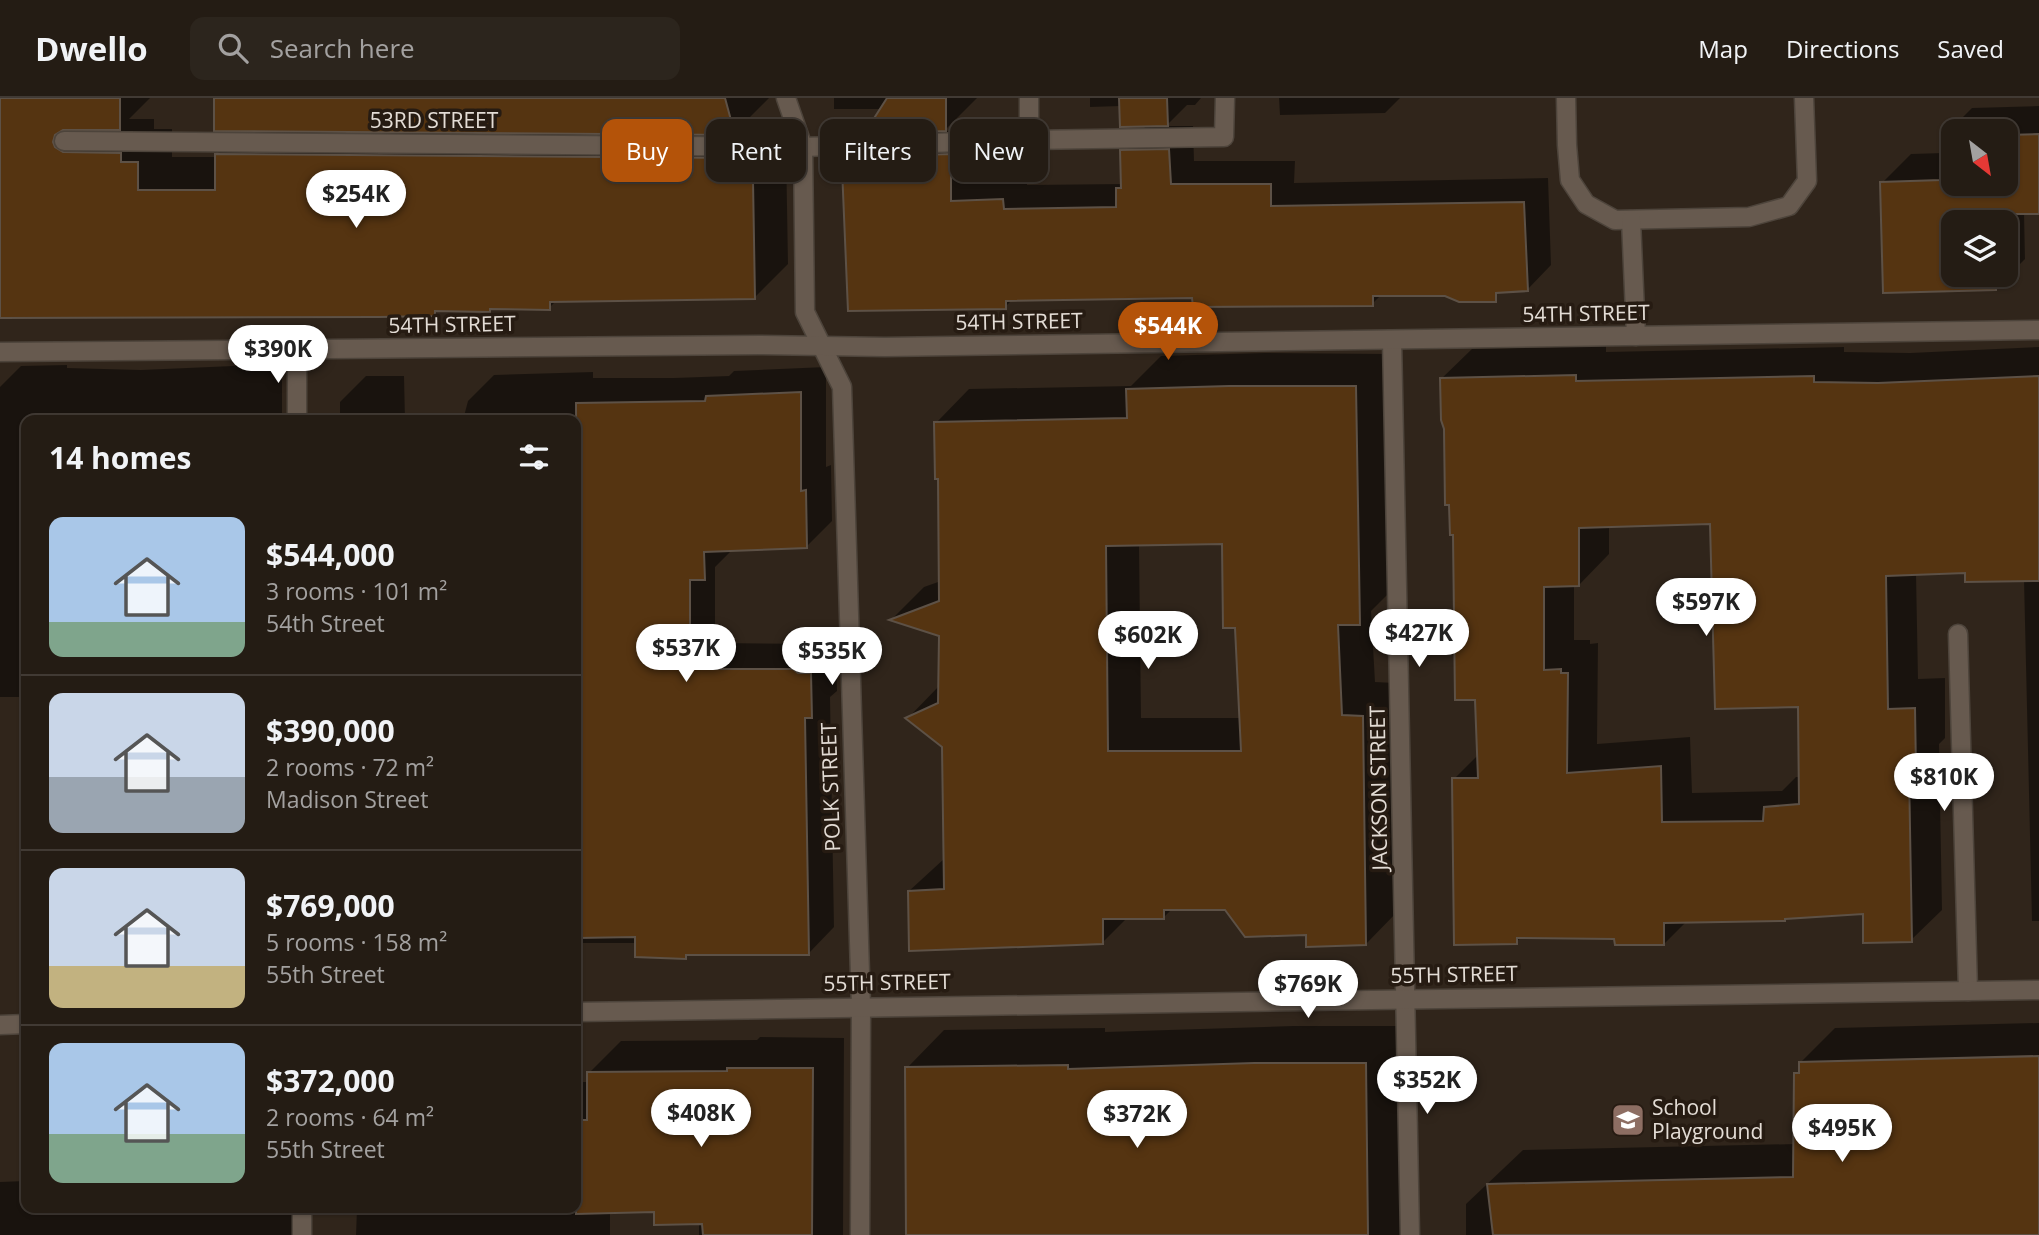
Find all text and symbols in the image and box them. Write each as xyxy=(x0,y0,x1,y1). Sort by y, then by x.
search box xyxy=(190,17,680,80)
text: Dwello xyxy=(35,26,148,71)
icon: search xyxy=(214,29,252,67)
text: Search here xyxy=(270,30,415,66)
text: Map xyxy=(1698,32,1748,65)
text: Directions xyxy=(1786,32,1899,65)
text: Saved xyxy=(1937,32,2004,65)
street label: 53RD STREET xyxy=(370,106,499,134)
chip: Buy xyxy=(602,119,692,182)
chip: Rent xyxy=(706,119,806,182)
chip: Filters xyxy=(820,119,936,182)
chip: New xyxy=(950,119,1048,182)
north arrow xyxy=(1941,119,2018,196)
map controls xyxy=(1941,119,2018,287)
pin: $254K xyxy=(307,170,405,230)
text: $254K xyxy=(322,177,390,209)
button: layers xyxy=(1941,210,2018,287)
street label: 54TH STREET xyxy=(1522,298,1650,328)
pin: $544K xyxy=(1119,302,1217,362)
street label: 54TH STREET xyxy=(955,306,1083,336)
street label: 54TH STREET xyxy=(388,309,516,339)
text: $544K xyxy=(1134,309,1202,341)
pin: $390K xyxy=(229,326,327,385)
text: $390K xyxy=(244,332,312,364)
text: 14 homes xyxy=(49,437,192,478)
icon: filters xyxy=(515,438,553,476)
text: $544,000 xyxy=(266,534,395,575)
icon: home xyxy=(105,545,189,629)
text: 3 rooms · 101 m² xyxy=(266,575,447,607)
pin: $597K xyxy=(1657,578,1755,638)
text: $597K xyxy=(1672,585,1740,617)
text: 54th Street xyxy=(266,607,385,639)
pin: $427K xyxy=(1370,610,1468,669)
pin: $602K xyxy=(1099,612,1197,671)
text: $427K xyxy=(1385,616,1453,648)
text: $602K xyxy=(1114,618,1182,650)
pin: $537K xyxy=(637,624,735,684)
pin: $535K xyxy=(783,628,881,687)
text: $537K xyxy=(652,631,720,663)
text: $535K xyxy=(798,634,866,666)
street label: JACKSON STREET xyxy=(1363,705,1393,873)
text: $390,000 xyxy=(266,710,395,751)
icon: home xyxy=(105,721,189,805)
street label: POLK STREET xyxy=(814,722,846,852)
text: 2 rooms · 72 m² xyxy=(266,751,434,783)
pin: $810K xyxy=(1895,754,1993,813)
text: $810K xyxy=(1910,760,1978,792)
text: Madison Street xyxy=(266,783,428,815)
text: $769,000 xyxy=(266,885,395,926)
icon: home xyxy=(105,896,189,980)
text: 5 rooms · 158 m² xyxy=(266,926,447,958)
text: 55th Street xyxy=(266,958,385,990)
street label: 55TH STREET xyxy=(1390,959,1518,989)
pin: $769K xyxy=(1259,960,1357,1020)
street label: 55TH STREET xyxy=(823,967,951,997)
text: $769K xyxy=(1274,967,1342,999)
pin: $352K xyxy=(1378,1056,1476,1116)
text: $372,000 xyxy=(266,1060,395,1101)
text: $352K xyxy=(1393,1063,1461,1095)
icon: home xyxy=(105,1071,189,1155)
pin: $408K xyxy=(652,1090,750,1149)
pin: $372K xyxy=(1088,1090,1186,1150)
place label: School Playground xyxy=(1652,1093,1763,1145)
text: $408K xyxy=(667,1096,735,1128)
text: $372K xyxy=(1103,1097,1171,1129)
text: 2 rooms · 64 m² xyxy=(266,1101,434,1133)
school or university icon: School Playground xyxy=(1609,1101,1647,1139)
pin: $495K xyxy=(1793,1104,1891,1164)
text: $495K xyxy=(1808,1111,1876,1143)
text: 55th Street xyxy=(266,1133,385,1165)

